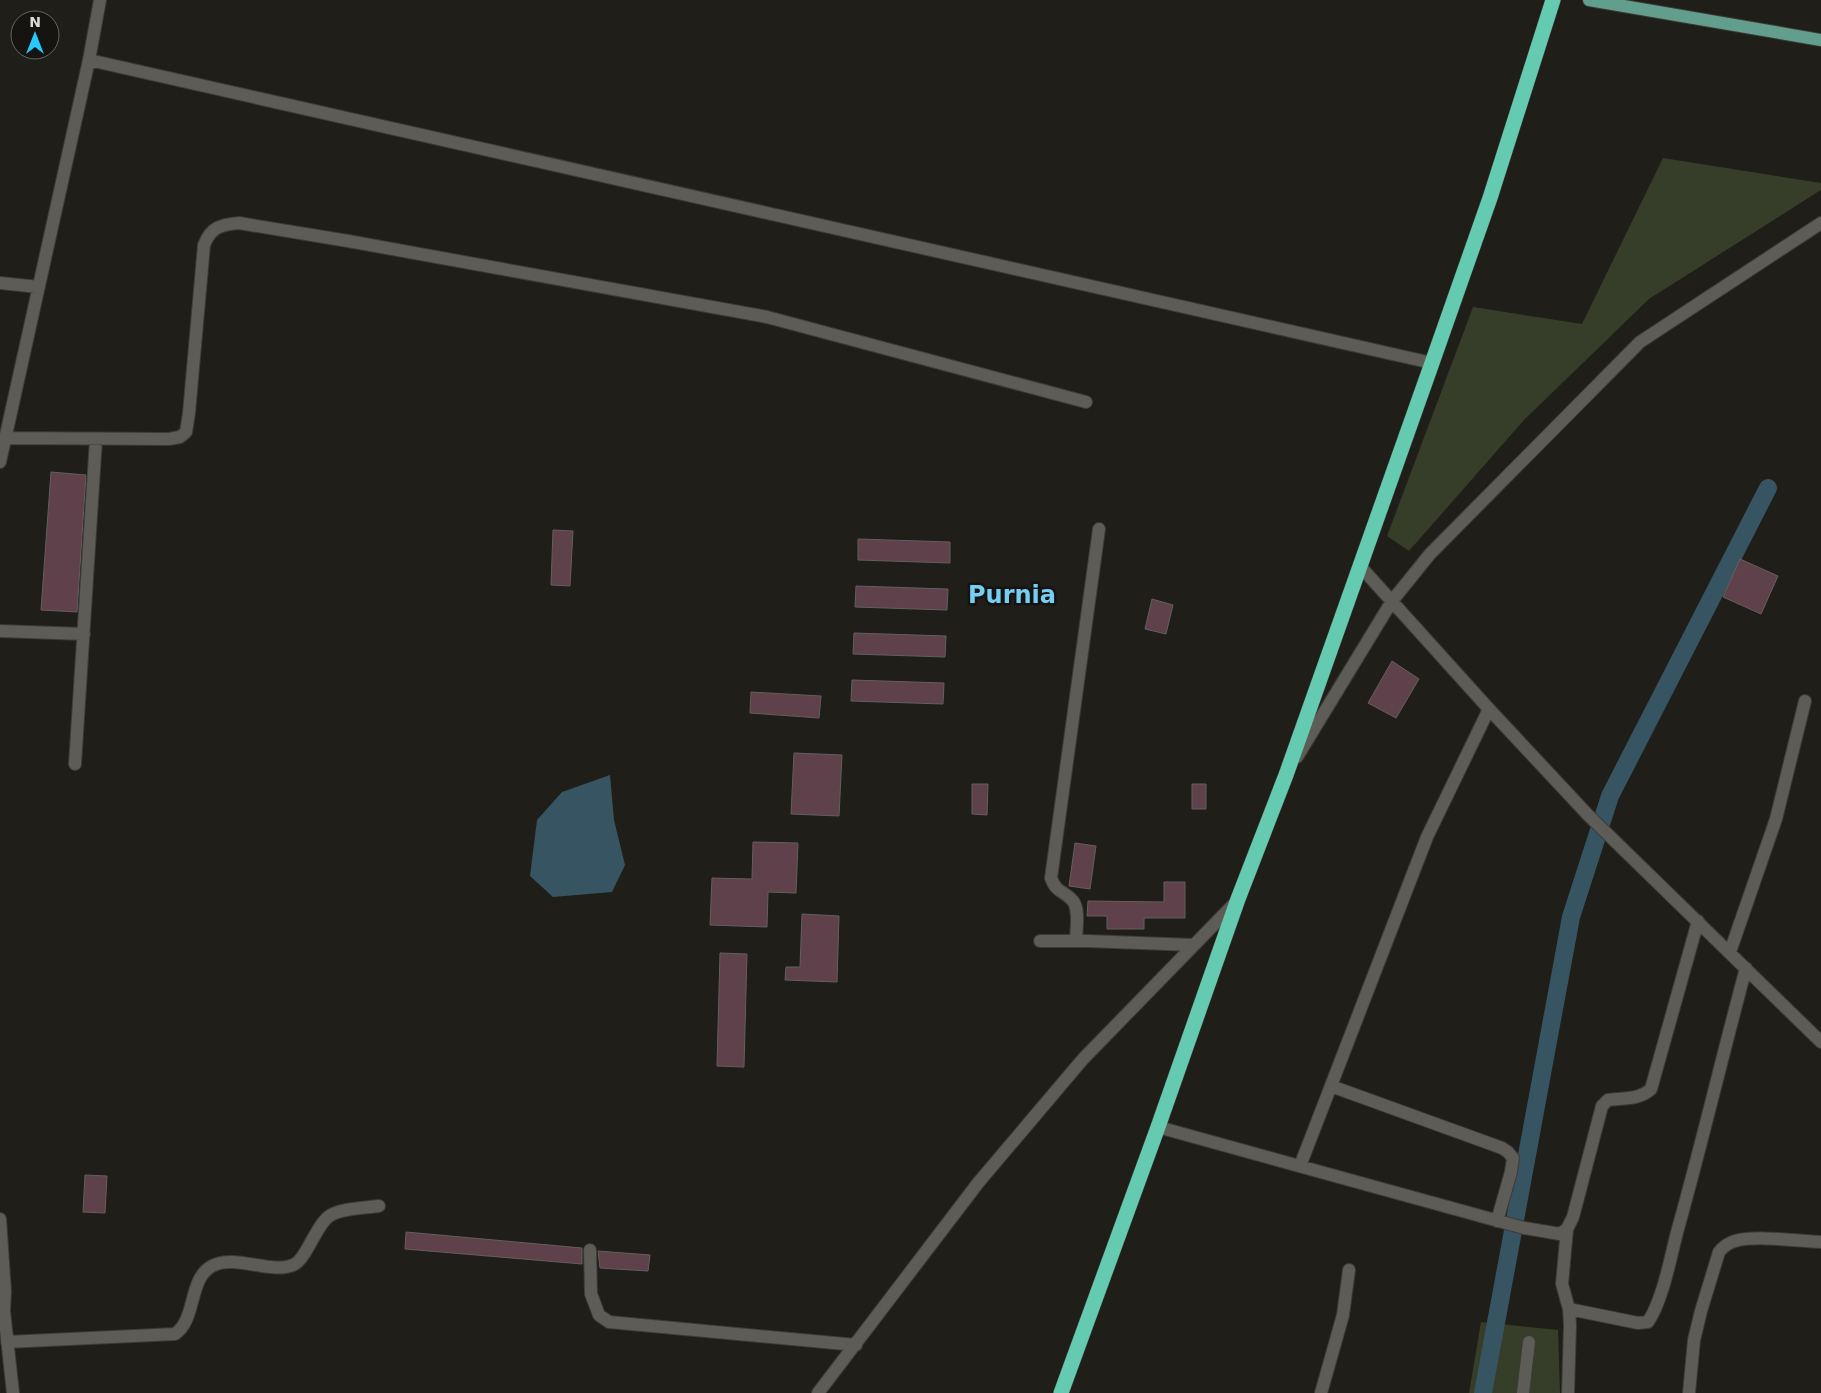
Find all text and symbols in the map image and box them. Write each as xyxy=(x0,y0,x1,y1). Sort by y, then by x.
north arrow xyxy=(10,10,60,60)
text: N xyxy=(29,14,41,30)
district label: Purnia xyxy=(968,581,1056,609)

